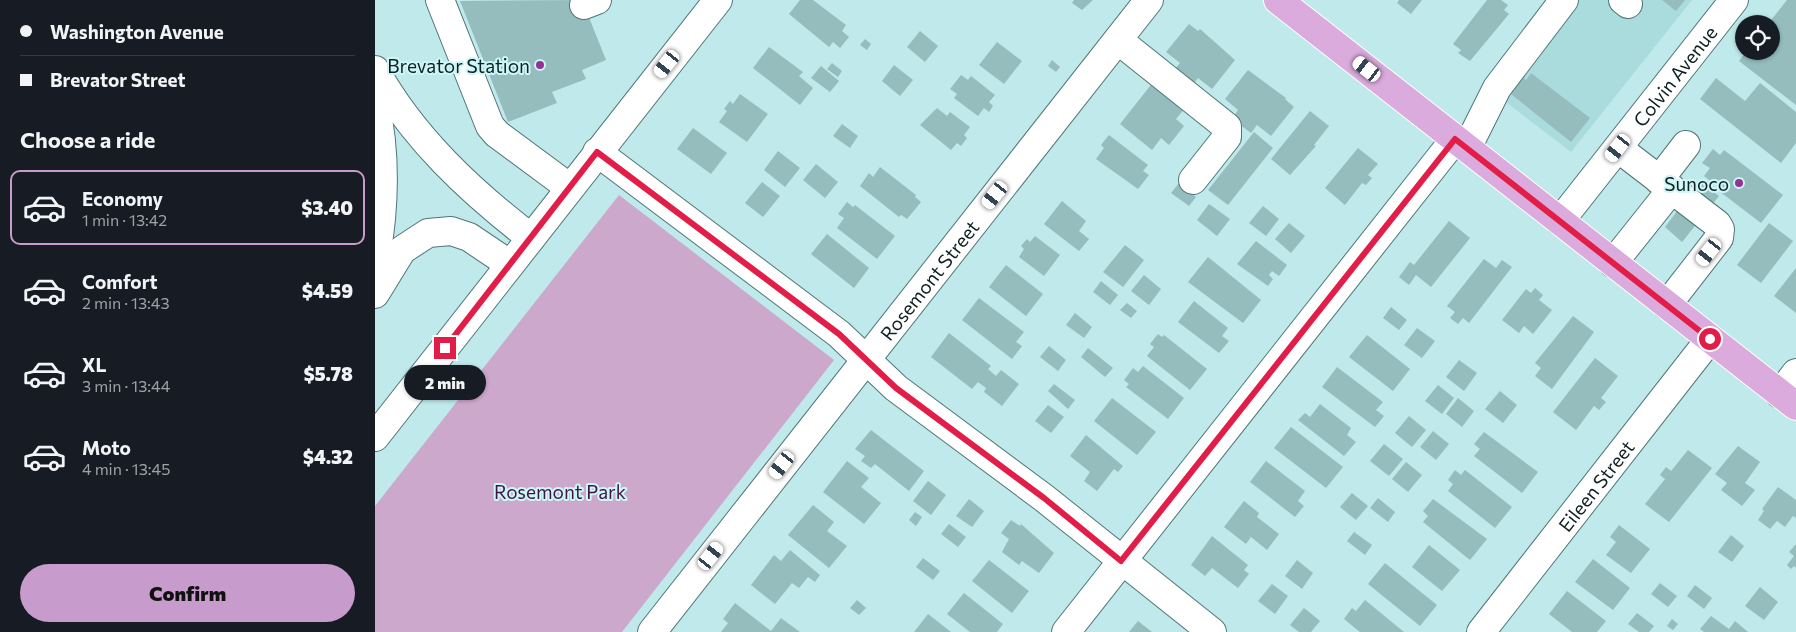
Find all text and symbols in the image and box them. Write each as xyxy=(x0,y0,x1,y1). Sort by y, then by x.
map controls xyxy=(1735,15,1780,60)
button: locate xyxy=(1735,15,1780,60)
text: Washington Avenue xyxy=(50,20,224,43)
street label: Colvin Avenue xyxy=(1628,21,1721,131)
car xyxy=(651,48,682,80)
place label: Brevator Station xyxy=(387,54,530,77)
car xyxy=(1350,54,1383,84)
marker: Brevator Station xyxy=(534,59,546,71)
text: Brevator Street xyxy=(50,68,186,91)
text: Choose a ride xyxy=(20,126,155,153)
car xyxy=(1602,132,1633,164)
place label: Sunoco xyxy=(1664,172,1729,195)
marker: Sunoco xyxy=(1733,177,1745,189)
car xyxy=(979,179,1010,211)
icon: car xyxy=(22,185,67,230)
text: Economy xyxy=(82,187,163,210)
text: $3.40 xyxy=(301,196,353,219)
text: 1 min · 13:42 xyxy=(82,210,167,229)
street label: Rosemont Street xyxy=(875,215,983,344)
car xyxy=(1693,236,1724,268)
icon: car xyxy=(22,268,67,313)
text: Comfort xyxy=(82,270,158,293)
text: $4.59 xyxy=(302,279,353,302)
text: 2 min · 13:43 xyxy=(82,293,170,312)
route start xyxy=(1699,328,1721,350)
route end xyxy=(434,337,456,359)
icon: car xyxy=(22,351,67,396)
text: XL xyxy=(82,353,107,376)
text: $5.78 xyxy=(303,362,353,385)
callout: 2 min xyxy=(404,366,486,400)
text: 2 min xyxy=(425,373,465,392)
text: 3 min · 13:44 xyxy=(82,376,170,395)
icon: car xyxy=(22,434,67,479)
street label: Eileen Street xyxy=(1553,435,1638,536)
text: Moto xyxy=(82,436,131,459)
text: $4.32 xyxy=(303,445,353,468)
car xyxy=(766,449,797,481)
text: 4 min · 13:45 xyxy=(82,459,170,478)
park label: Rosemont Park xyxy=(494,480,626,503)
car xyxy=(695,540,726,572)
button: Confirm xyxy=(20,564,355,622)

